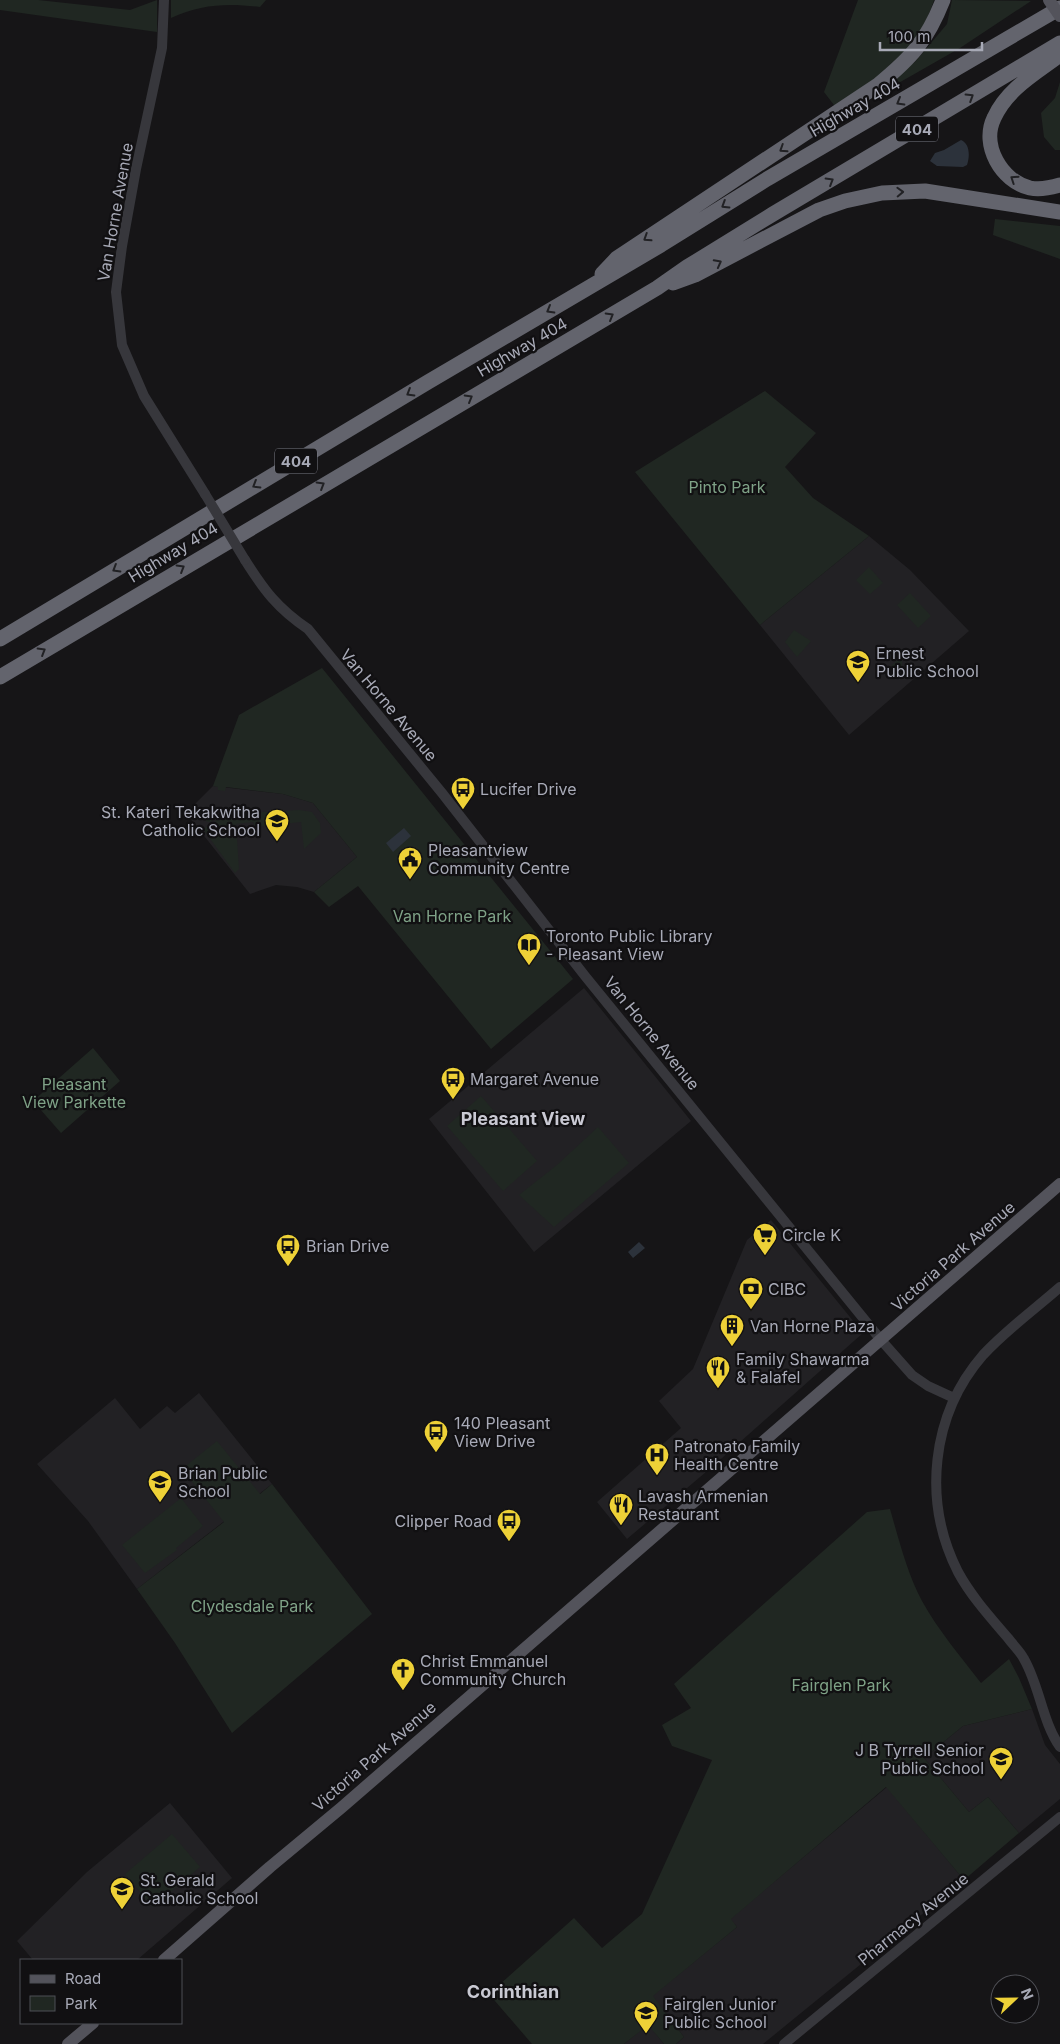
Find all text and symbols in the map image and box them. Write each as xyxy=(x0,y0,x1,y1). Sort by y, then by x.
scale bar xyxy=(880,20,982,52)
text: 100 m xyxy=(888,27,930,46)
street label: Highway 404 xyxy=(806,73,904,141)
one-way arrow xyxy=(964,94,973,104)
one-way arrow xyxy=(897,95,906,105)
road number: 404 xyxy=(896,116,938,142)
street label: Van Horne Avenue xyxy=(93,141,137,283)
one-way arrow xyxy=(779,142,788,152)
one-way arrow xyxy=(1010,176,1020,185)
one-way arrow xyxy=(825,177,834,187)
one-way arrow xyxy=(897,187,905,197)
one-way arrow xyxy=(722,198,731,208)
one-way arrow xyxy=(643,232,653,241)
one-way arrow xyxy=(713,259,722,269)
one-way arrow xyxy=(547,304,556,314)
one-way arrow xyxy=(604,312,613,322)
street label: Highway 404 xyxy=(473,313,571,381)
one-way arrow xyxy=(407,386,416,396)
one-way arrow xyxy=(464,394,473,404)
road number: 404 xyxy=(275,448,317,474)
park label: Pinto Park xyxy=(689,477,766,497)
one-way arrow xyxy=(252,479,261,489)
one-way arrow xyxy=(316,482,325,492)
street label: Highway 404 xyxy=(125,517,221,587)
one-way arrow xyxy=(113,562,122,572)
one-way arrow xyxy=(176,565,185,575)
place label: Ernest Public School xyxy=(876,643,979,681)
street label: Van Horne Avenue xyxy=(336,645,442,765)
one-way arrow xyxy=(36,648,45,658)
school or university icon: Ernest Public School xyxy=(845,649,871,683)
bus stop icon: Lucifer Drive xyxy=(450,776,476,810)
place label: Lucifer Drive xyxy=(480,779,577,799)
place label: St. Kateri Tekakwitha Catholic School xyxy=(101,802,260,840)
school or university icon: St. Kateri Tekakwitha Catholic School xyxy=(264,808,290,842)
place label: Pleasantview Community Centre xyxy=(428,840,570,878)
public building icon: Pleasantview Community Centre xyxy=(397,846,423,880)
park label: Van Horne Park xyxy=(393,906,511,926)
place label: Toronto Public Library - Pleasant View xyxy=(546,926,713,964)
library icon: Toronto Public Library - Pleasant View xyxy=(516,932,542,966)
street label: Van Horne Avenue xyxy=(600,972,704,1094)
bus stop icon: Margaret Avenue xyxy=(440,1066,466,1100)
place label: Margaret Avenue xyxy=(470,1069,599,1089)
park label: Pleasant View Parkette xyxy=(22,1074,126,1112)
district label: Pleasant View xyxy=(461,1108,586,1129)
street label: Victoria Park Avenue xyxy=(887,1197,1019,1315)
supermarket icon: Circle K xyxy=(752,1222,778,1256)
place label: Circle K xyxy=(782,1225,841,1245)
bus stop icon: Brian Drive xyxy=(275,1233,301,1267)
place label: Brian Drive xyxy=(306,1236,389,1256)
bank icon: CIBC xyxy=(738,1276,764,1310)
place label: CIBC xyxy=(768,1279,806,1299)
building icon: Van Horne Plaza xyxy=(719,1313,745,1347)
place label: Van Horne Plaza xyxy=(750,1316,875,1336)
place label: Family Shawarma & Falafel xyxy=(736,1349,869,1387)
restaurant icon: Family Shawarma & Falafel xyxy=(705,1355,731,1389)
place label: 140 Pleasant View Drive xyxy=(454,1413,550,1451)
bus stop icon: 140 Pleasant View Drive xyxy=(423,1419,449,1453)
place label: Patronato Family Health Centre xyxy=(674,1436,800,1474)
hospital icon: Patronato Family Health Centre xyxy=(644,1442,670,1476)
place label: Brian Public School xyxy=(178,1463,268,1501)
school or university icon: Brian Public School xyxy=(147,1469,173,1503)
place label: Lavash Armenian Restaurant xyxy=(638,1486,769,1524)
restaurant icon: Lavash Armenian Restaurant xyxy=(608,1492,634,1526)
bus stop icon: Clipper Road xyxy=(496,1508,522,1542)
place label: Clipper Road xyxy=(395,1511,492,1531)
park label: Clydesdale Park xyxy=(191,1596,314,1616)
place label: Christ Emmanuel Community Church xyxy=(420,1651,566,1689)
church icon: Christ Emmanuel Community Church xyxy=(390,1657,416,1691)
park label: Fairglen Park xyxy=(792,1675,891,1695)
street label: Victoria Park Avenue xyxy=(308,1697,440,1815)
place label: J B Tyrrell Senior Public School xyxy=(855,1740,984,1778)
school or university icon: J B Tyrrell Senior Public School xyxy=(988,1746,1014,1780)
street label: Pharmacy Avenue xyxy=(854,1868,972,1970)
place label: St. Gerald Catholic School xyxy=(140,1870,258,1908)
school or university icon: St. Gerald Catholic School xyxy=(109,1876,135,1910)
legend xyxy=(20,1959,182,2024)
text: Road xyxy=(65,1969,101,1988)
north arrow xyxy=(990,1974,1040,2024)
district label: Corinthian xyxy=(467,1981,559,2002)
text: N xyxy=(1018,1986,1037,2002)
text: Park xyxy=(65,1994,98,2013)
place label: Fairglen Junior Public School xyxy=(664,1994,776,2032)
school or university icon: Fairglen Junior Public School xyxy=(633,2000,659,2034)

